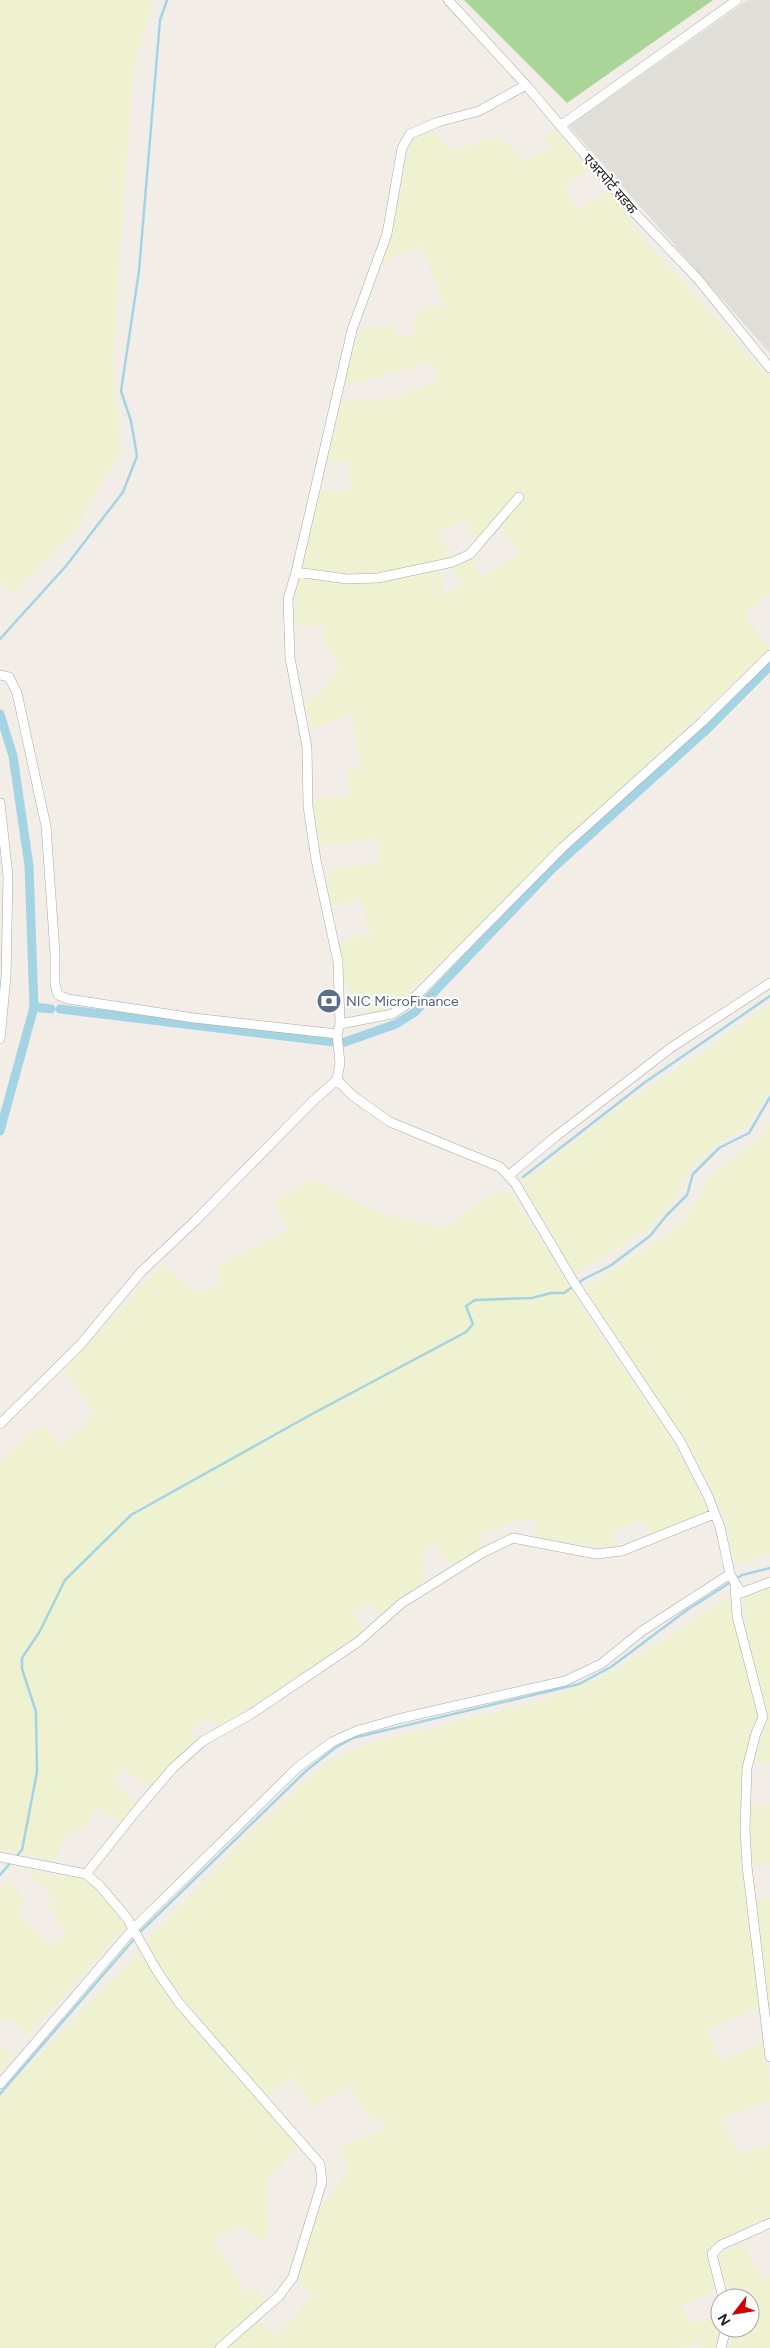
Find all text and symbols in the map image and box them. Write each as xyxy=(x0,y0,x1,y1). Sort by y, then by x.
street label: एअरपोर्ट सडक xyxy=(579,151,641,218)
bank icon: NIC MicroFinance xyxy=(316,988,342,1014)
place label: NIC MicroFinance xyxy=(346,993,459,1010)
north arrow xyxy=(710,2288,760,2338)
text: N xyxy=(714,2310,734,2328)

